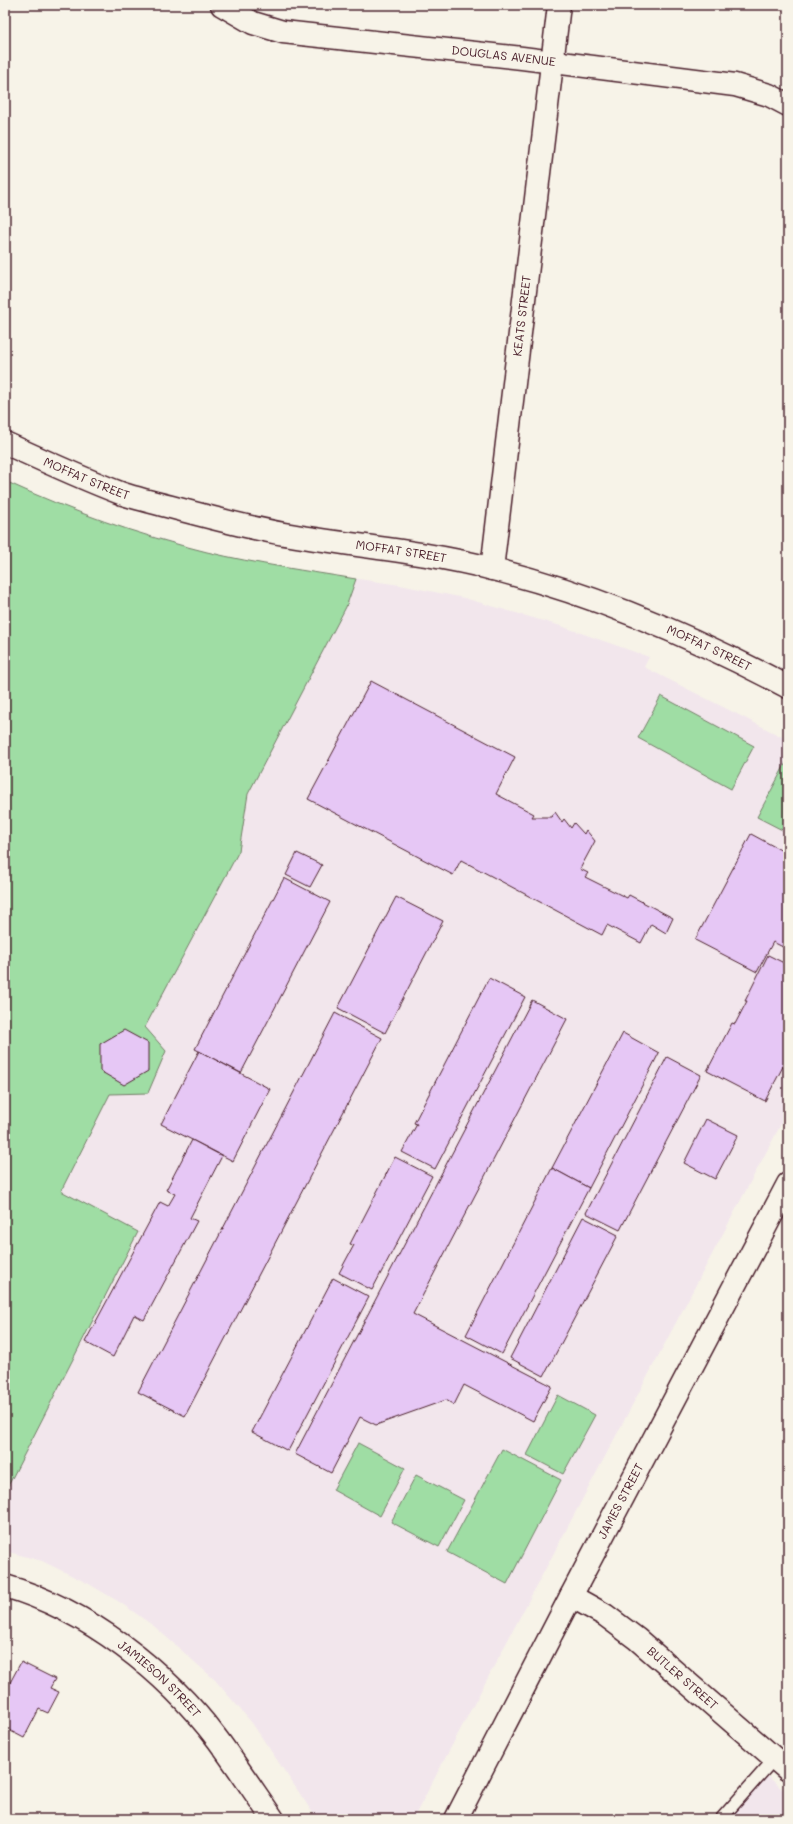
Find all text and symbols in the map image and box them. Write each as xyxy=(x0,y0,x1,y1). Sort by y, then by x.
street label: DOUGLAS AVENUE xyxy=(451,41,557,69)
street label: KEATS STREET xyxy=(508,274,534,357)
street label: MOFFAT STREET xyxy=(41,453,132,503)
street label: MOFFAT STREET xyxy=(355,536,448,566)
street label: MOFFAT STREET xyxy=(665,621,755,674)
street label: JAMES STREET xyxy=(593,1460,647,1541)
street label: JAMIESON STREET xyxy=(115,1636,205,1720)
street label: BUTLER STREET xyxy=(644,1643,722,1713)

